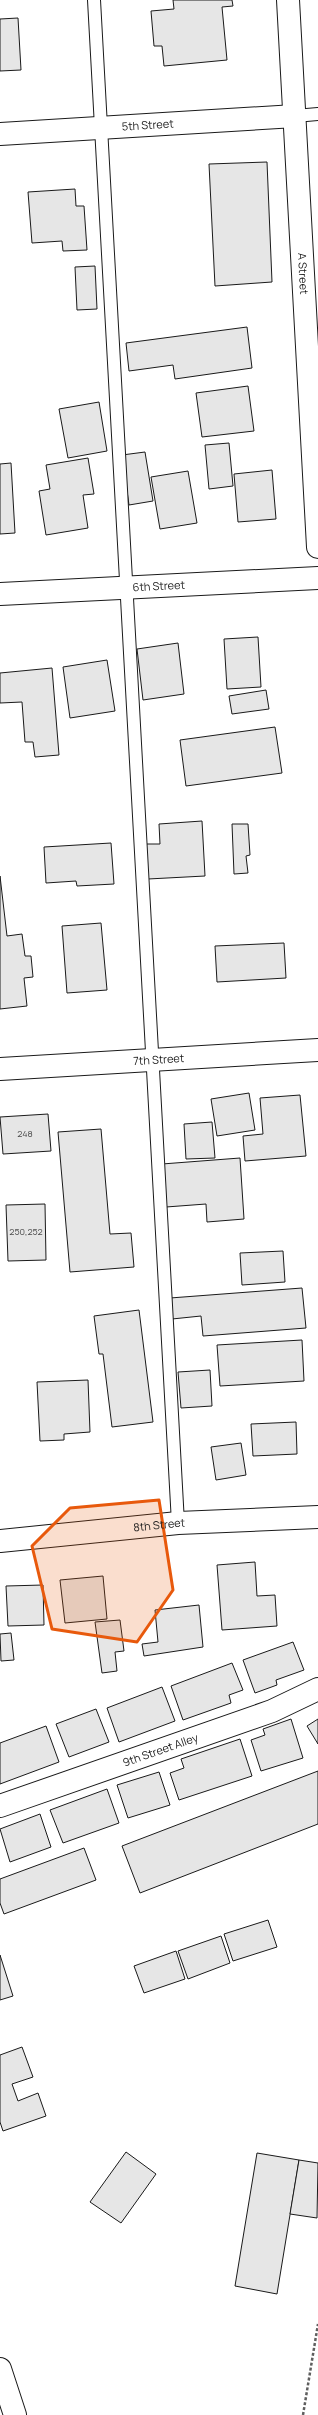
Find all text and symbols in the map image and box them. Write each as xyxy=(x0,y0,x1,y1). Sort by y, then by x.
street label: 5th Street xyxy=(121,115,174,134)
street label: A Street xyxy=(295,252,312,295)
street label: 6th Street xyxy=(132,577,185,594)
street label: 7th Street xyxy=(133,1050,185,1068)
house number: 248 xyxy=(17,1127,33,1140)
house number: 250,252 xyxy=(9,1225,43,1238)
street label: 8th Street xyxy=(133,1515,185,1534)
street label: 9th Street Alley xyxy=(121,1729,200,1770)

